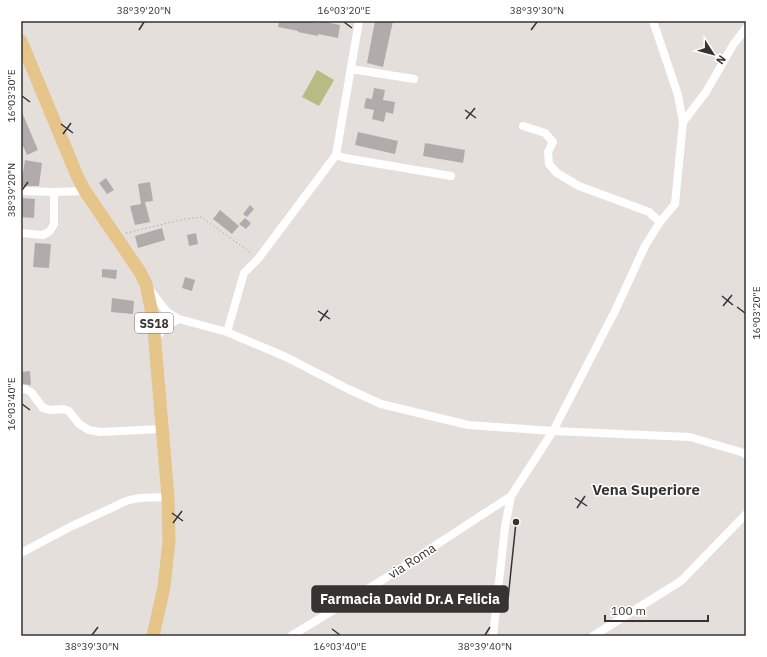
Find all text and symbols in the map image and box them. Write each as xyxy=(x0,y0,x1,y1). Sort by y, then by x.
text: 38°39'20"N xyxy=(117,4,171,17)
text: 16°03'20"E xyxy=(317,4,371,17)
text: 38°39'30"N xyxy=(510,4,564,17)
north arrow xyxy=(693,34,733,74)
text: N xyxy=(713,53,729,67)
text: 16°03'30"E xyxy=(5,69,18,123)
text: 38°39'20"N xyxy=(5,163,18,217)
text: 16°03'20"E xyxy=(750,286,763,340)
road number: SS18 xyxy=(135,313,173,333)
text: 16°03'40"E xyxy=(5,377,18,431)
district label: Vena Superiore xyxy=(592,480,700,499)
street label: via Roma xyxy=(385,539,439,583)
callout: Farmacia David Dr.A Felicia xyxy=(312,586,508,612)
text: Farmacia David Dr.A Felicia xyxy=(320,590,500,608)
scale bar xyxy=(605,597,708,623)
text: 100 m xyxy=(611,603,646,618)
text: 38°39'30"N xyxy=(65,640,119,653)
text: 16°03'40"E xyxy=(313,640,367,653)
text: 38°39'40"N xyxy=(458,640,512,653)

